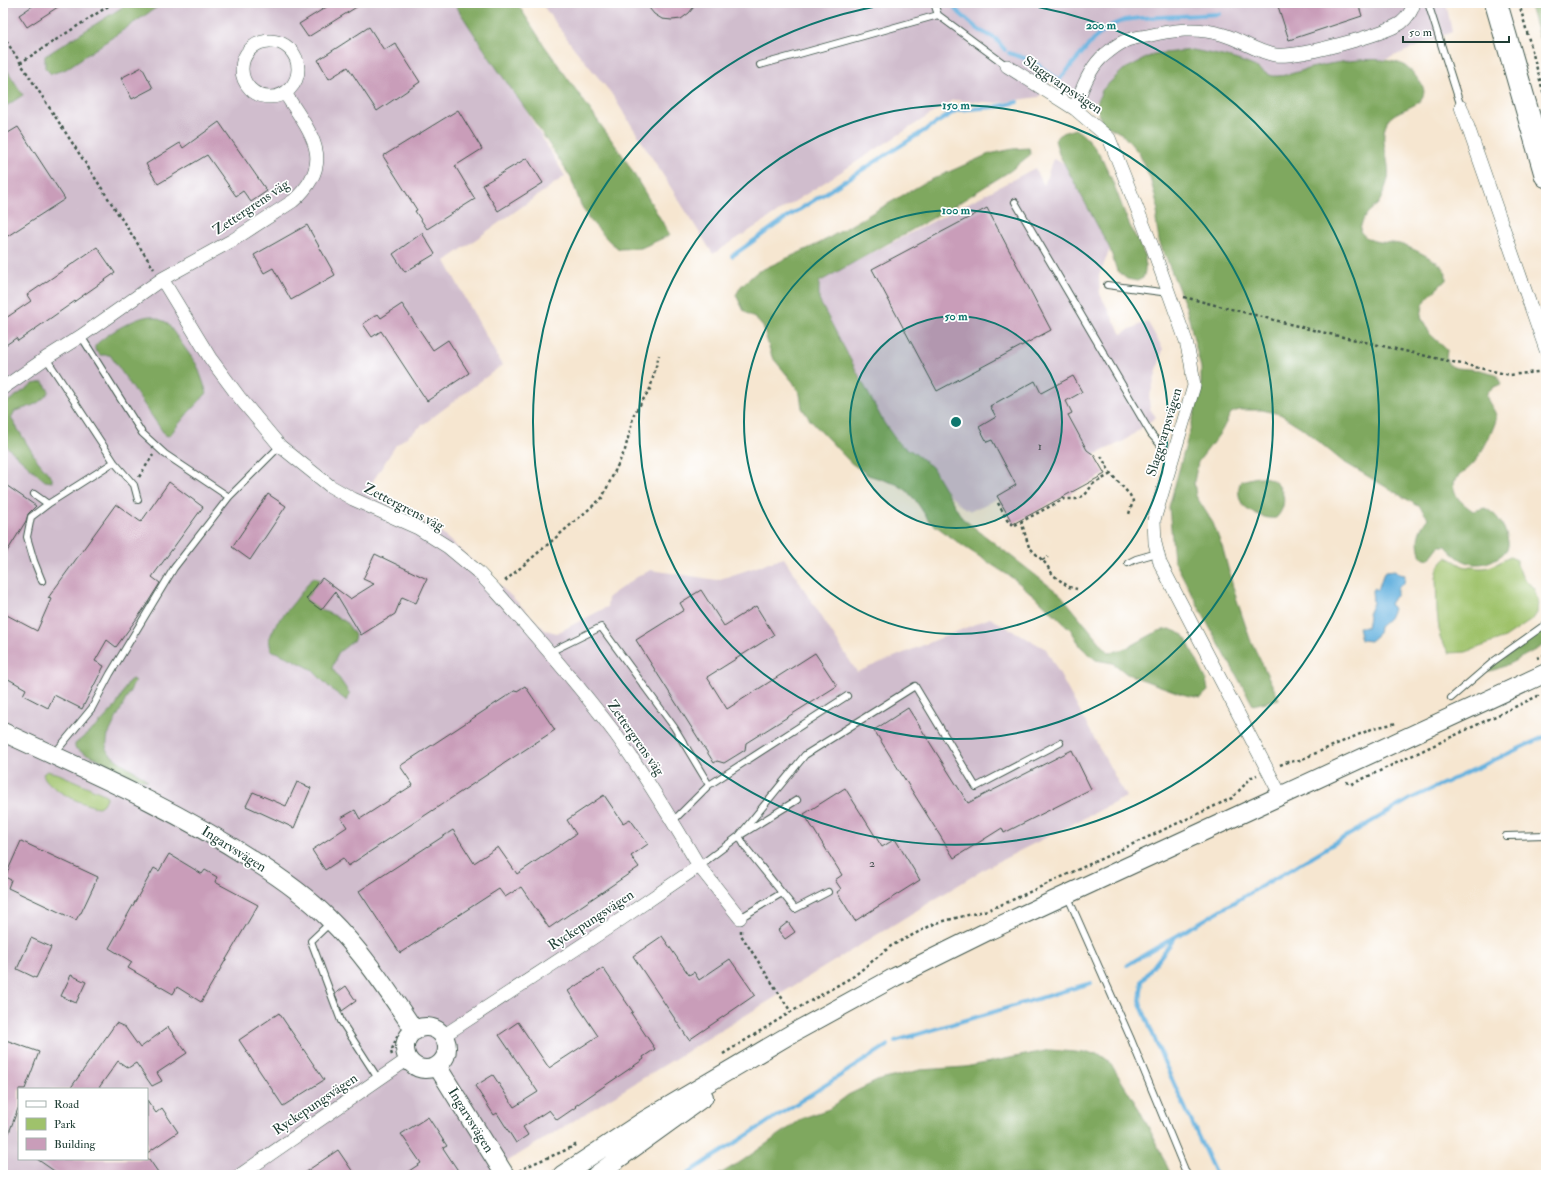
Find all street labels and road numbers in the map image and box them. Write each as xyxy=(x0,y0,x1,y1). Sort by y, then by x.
street label: Slaggvarpsvägen xyxy=(1020,52,1106,119)
street label: Zettergrens väg xyxy=(210,175,293,239)
street label: Slaggvarpsvägen xyxy=(1142,386,1186,479)
street label: Zettergrens väg xyxy=(361,479,448,535)
street label: Zettergrens väg xyxy=(604,697,669,780)
street label: Ingarvsvägen xyxy=(198,822,270,876)
street label: Ryckepungsvägen xyxy=(545,886,638,955)
street label: Ryckepungsvägen xyxy=(269,1069,361,1139)
street label: Ingarvsvägen xyxy=(444,1084,498,1156)

